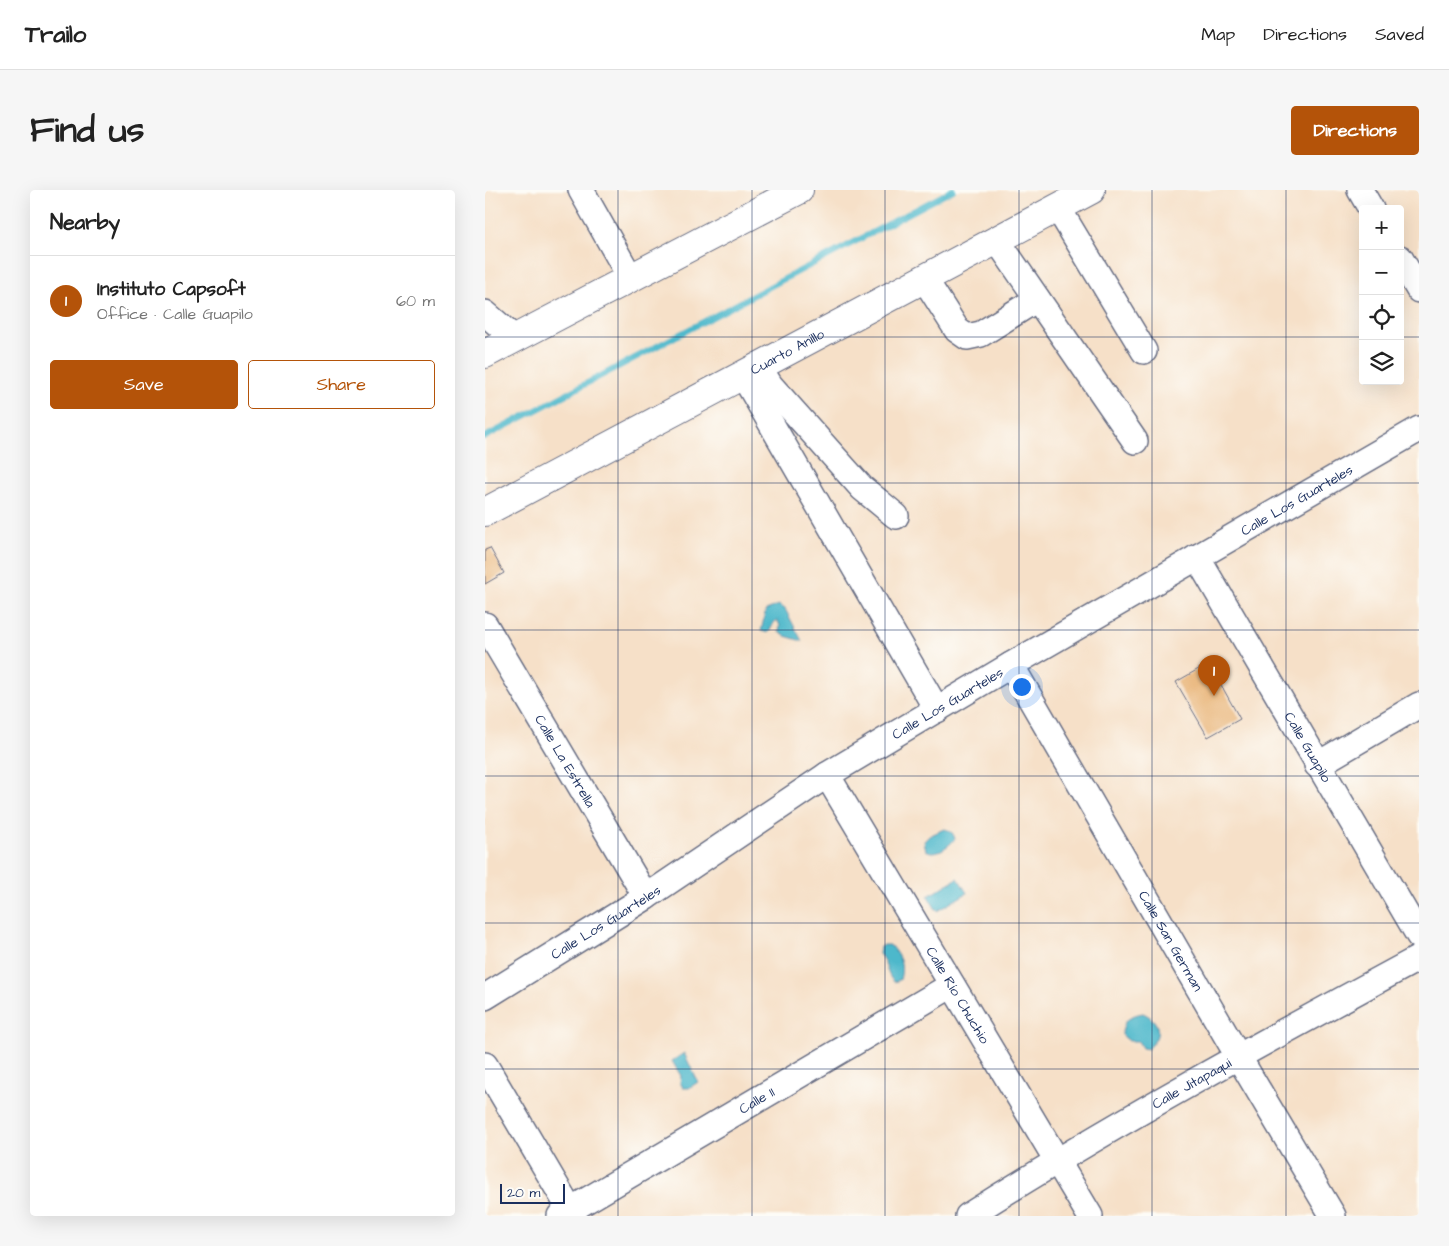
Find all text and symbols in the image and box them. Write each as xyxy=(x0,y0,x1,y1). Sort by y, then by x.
text: Trailo xyxy=(25,18,86,52)
text: Map xyxy=(1201,22,1235,47)
text: Directions xyxy=(1263,22,1347,47)
text: Saved xyxy=(1375,22,1424,47)
text: Find us xyxy=(30,106,144,155)
button: Directions xyxy=(1291,106,1419,155)
map controls xyxy=(1359,205,1404,385)
button: + xyxy=(1359,205,1404,250)
text: Nearby xyxy=(50,208,120,237)
button: − xyxy=(1359,250,1404,295)
text: Instituto Capsoft xyxy=(97,276,246,303)
text: 1 xyxy=(65,290,67,312)
text: 60 m xyxy=(396,290,435,312)
button: locate xyxy=(1359,295,1404,340)
text: Office · Calle Guapilo xyxy=(97,303,253,325)
street label: Cuarto Anillo xyxy=(747,324,828,380)
button: layers xyxy=(1359,340,1404,385)
button: Save xyxy=(50,360,238,409)
button: Share xyxy=(248,360,435,409)
street label: Calle Los Guarteles xyxy=(1237,460,1357,541)
pin: 1 xyxy=(1198,655,1230,696)
street label: Calle Los Guarteles xyxy=(888,663,1007,745)
your location xyxy=(1009,674,1035,700)
street label: Calle Guapilo xyxy=(1279,708,1336,786)
street label: Calle La Estrella xyxy=(529,711,600,812)
street label: Calle Los Guarteles xyxy=(547,881,665,965)
street label: Calle San German xyxy=(1133,887,1207,995)
street label: Calle Río Chuchio xyxy=(921,943,994,1048)
street label: Calle Jitapaqui xyxy=(1149,1054,1235,1114)
street label: Calle 11 xyxy=(735,1083,779,1119)
scale bar xyxy=(500,1181,565,1204)
text: 20 m xyxy=(507,1183,540,1203)

